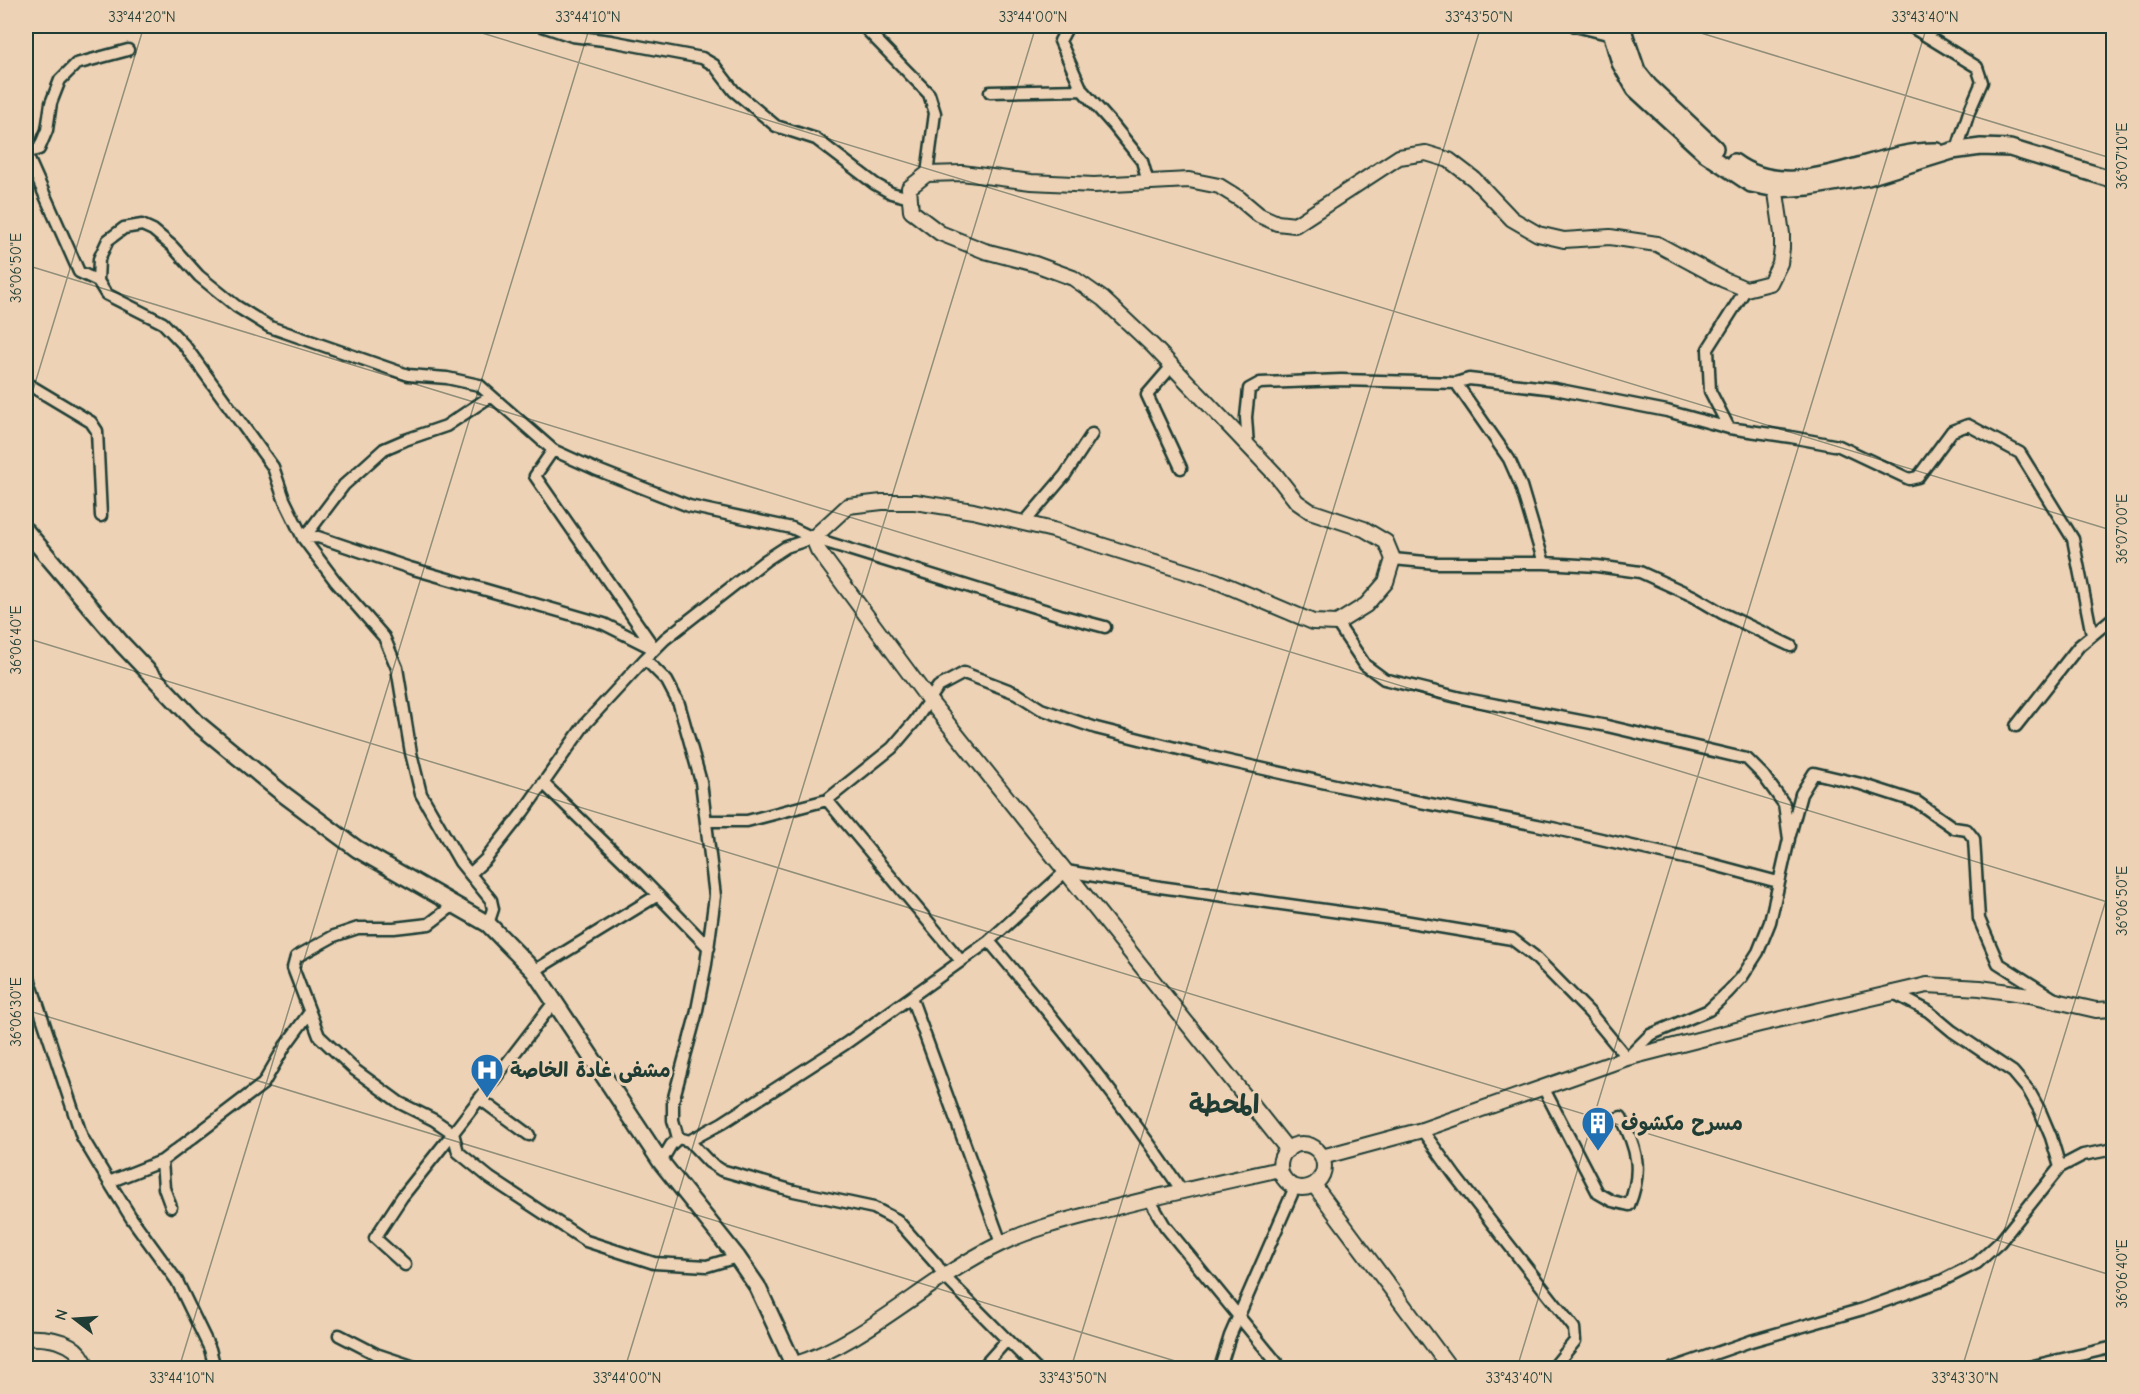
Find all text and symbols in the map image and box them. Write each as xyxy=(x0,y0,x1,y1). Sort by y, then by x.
text: 33°44'20"N xyxy=(108,8,176,26)
text: 33°44'10"N xyxy=(555,8,621,26)
text: 33°44'00"N xyxy=(999,8,1067,26)
text: 33°43'50"N xyxy=(1445,8,1513,26)
text: 33°43'40"N xyxy=(1891,8,1959,26)
text: 36°07'10"E xyxy=(2113,123,2131,189)
text: 36°06'50"E xyxy=(7,233,25,303)
text: 36°07'00"E xyxy=(2113,494,2131,564)
text: 36°06'40"E xyxy=(7,605,25,675)
text: 36°06'50"E xyxy=(2113,866,2131,936)
text: 36°06'30"E xyxy=(7,977,25,1047)
hospital icon: مشفى غادة الخاصة xyxy=(469,1052,505,1099)
place label: مشفى غادة الخاصة xyxy=(510,1059,671,1083)
district label: المحطة xyxy=(1189,1090,1259,1120)
building icon: مسرح مكشوف xyxy=(1580,1105,1616,1152)
place label: مسرح مكشوف xyxy=(1621,1112,1743,1136)
text: 36°06'40"E xyxy=(2113,1239,2131,1309)
north arrow xyxy=(45,1289,105,1349)
text: N xyxy=(51,1307,72,1323)
text: 33°44'10"N xyxy=(149,1369,215,1387)
text: 33°44'00"N xyxy=(593,1369,661,1387)
text: 33°43'50"N xyxy=(1039,1369,1107,1387)
text: 33°43'40"N xyxy=(1485,1369,1553,1387)
text: 33°43'30"N xyxy=(1931,1369,1999,1387)

